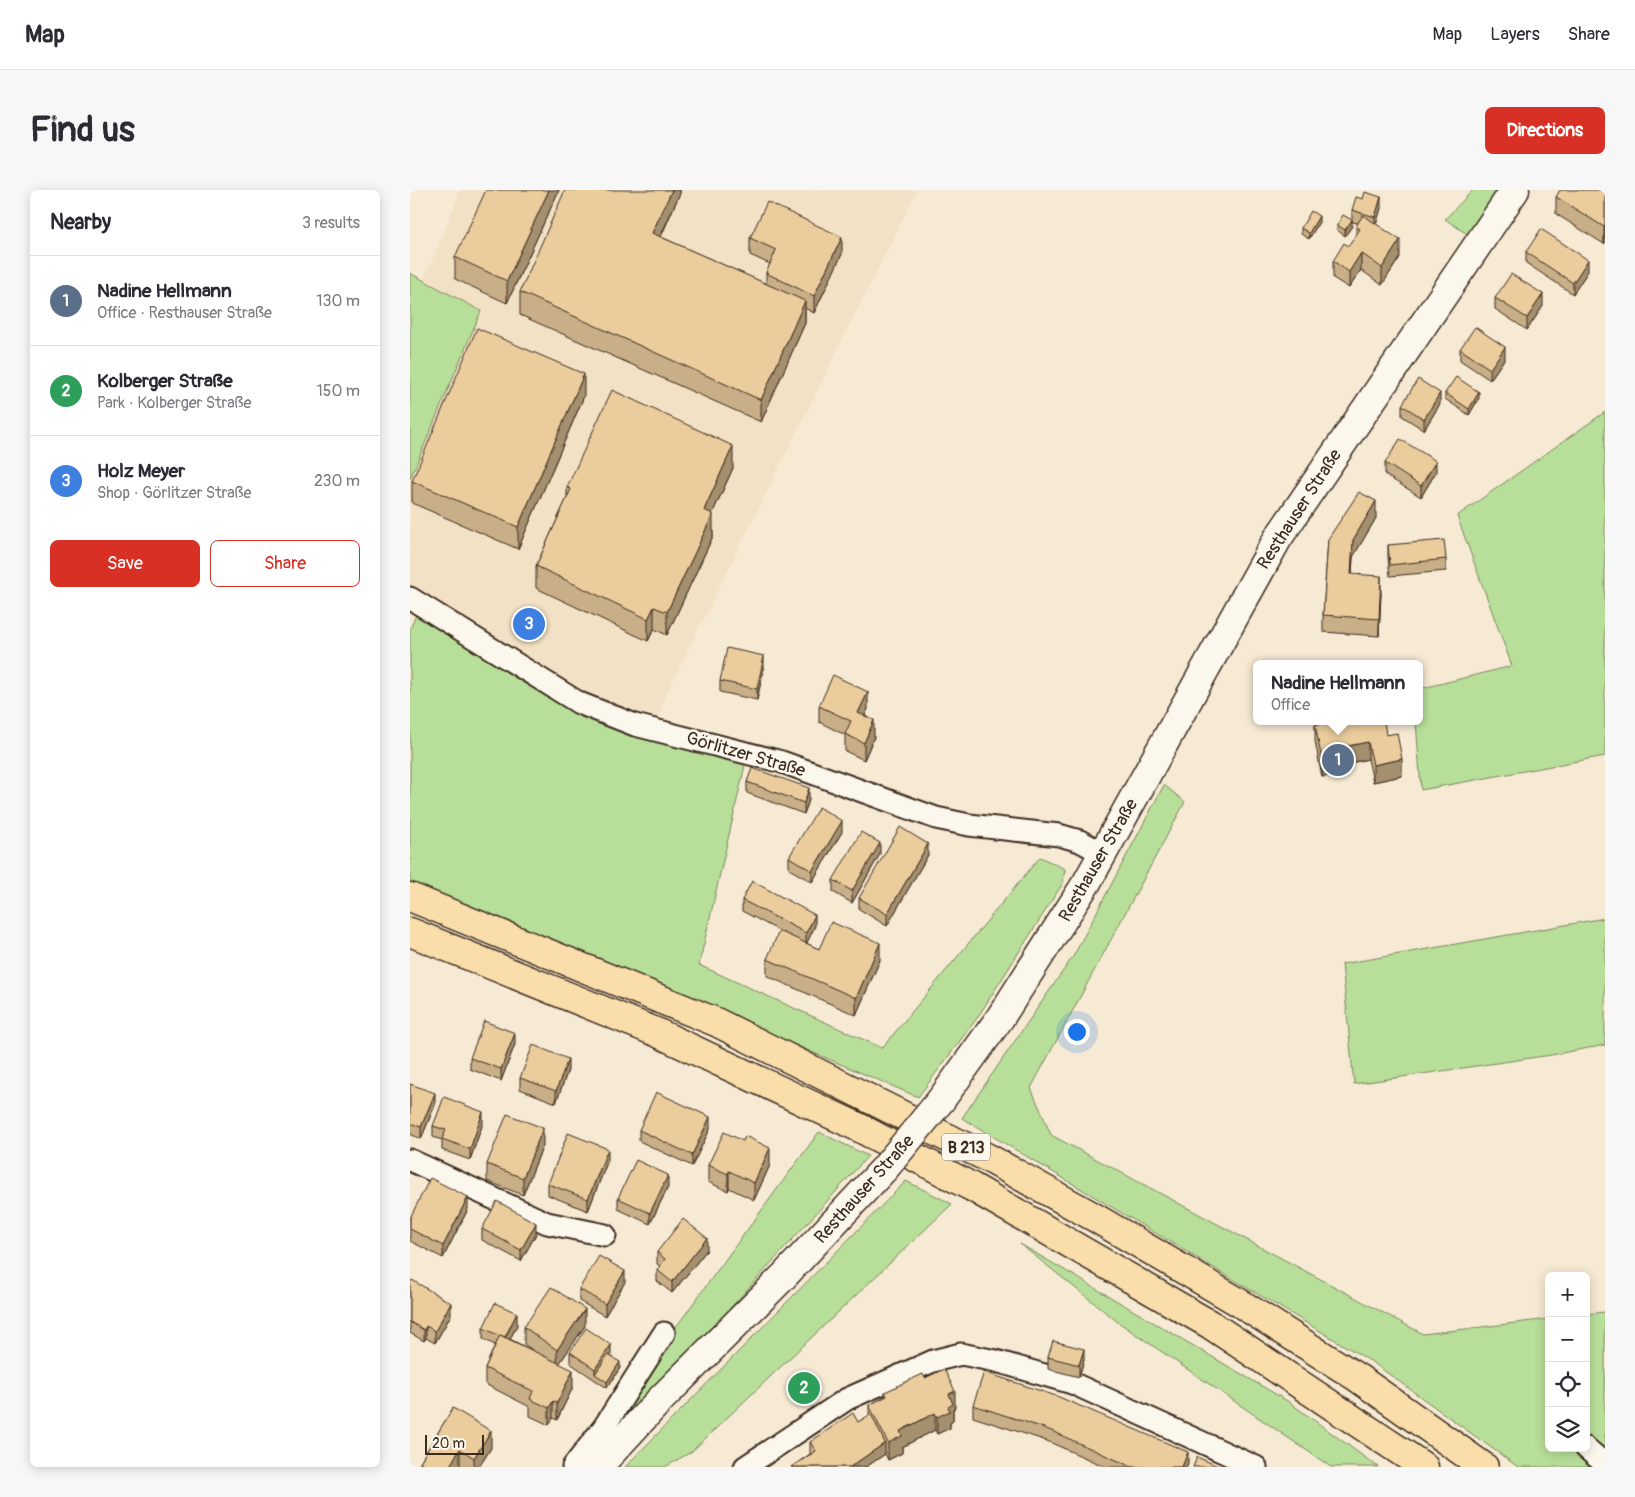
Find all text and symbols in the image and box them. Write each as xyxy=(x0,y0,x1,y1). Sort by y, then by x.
text: Map xyxy=(25,20,65,49)
text: Map xyxy=(1433,23,1462,46)
text: Layers xyxy=(1490,23,1540,46)
text: Share xyxy=(1568,23,1610,46)
button: Directions xyxy=(1485,107,1605,154)
text: Find us xyxy=(30,108,135,152)
text: Nearby xyxy=(50,209,111,236)
text: 3 results xyxy=(302,213,360,233)
text: Nadine Hellmann xyxy=(97,279,232,303)
text: 1 xyxy=(63,291,69,311)
text: 130 m xyxy=(316,291,360,311)
text: Office · Resthauser Straße xyxy=(97,303,272,323)
text: Kolberger Straße xyxy=(97,369,233,393)
text: 2 xyxy=(62,381,70,401)
text: 150 m xyxy=(316,381,360,401)
text: Park · Kolberger Straße xyxy=(97,393,251,413)
street label: Resthauser Straße xyxy=(1252,445,1347,574)
text: Holz Meyer xyxy=(97,459,185,483)
text: 3 xyxy=(62,471,70,491)
text: 230 m xyxy=(314,471,360,491)
text: Shop · Görlitzer Straße xyxy=(97,483,251,503)
button: Save xyxy=(50,540,200,587)
button: Share xyxy=(210,540,360,587)
pin: 3 xyxy=(513,605,545,643)
popup xyxy=(1253,660,1423,725)
text: Nadine Hellmann xyxy=(1271,671,1405,695)
text: Office xyxy=(1271,695,1310,715)
street label: Görlitzer Straße xyxy=(684,727,808,782)
pin: 1 xyxy=(1322,741,1354,779)
street label: Resthauser Straße xyxy=(1054,794,1143,926)
your location xyxy=(1064,1019,1090,1045)
street label: Resthauser Straße xyxy=(809,1130,919,1249)
road number: B 213 xyxy=(942,1134,990,1160)
map controls xyxy=(1545,1272,1590,1452)
button: + xyxy=(1545,1272,1590,1317)
button: − xyxy=(1545,1317,1590,1362)
button: locate xyxy=(1545,1362,1590,1407)
pin: 2 xyxy=(788,1369,820,1407)
button: layers xyxy=(1545,1407,1590,1452)
scale bar xyxy=(425,1432,484,1455)
text: 20 m xyxy=(432,1435,465,1452)

